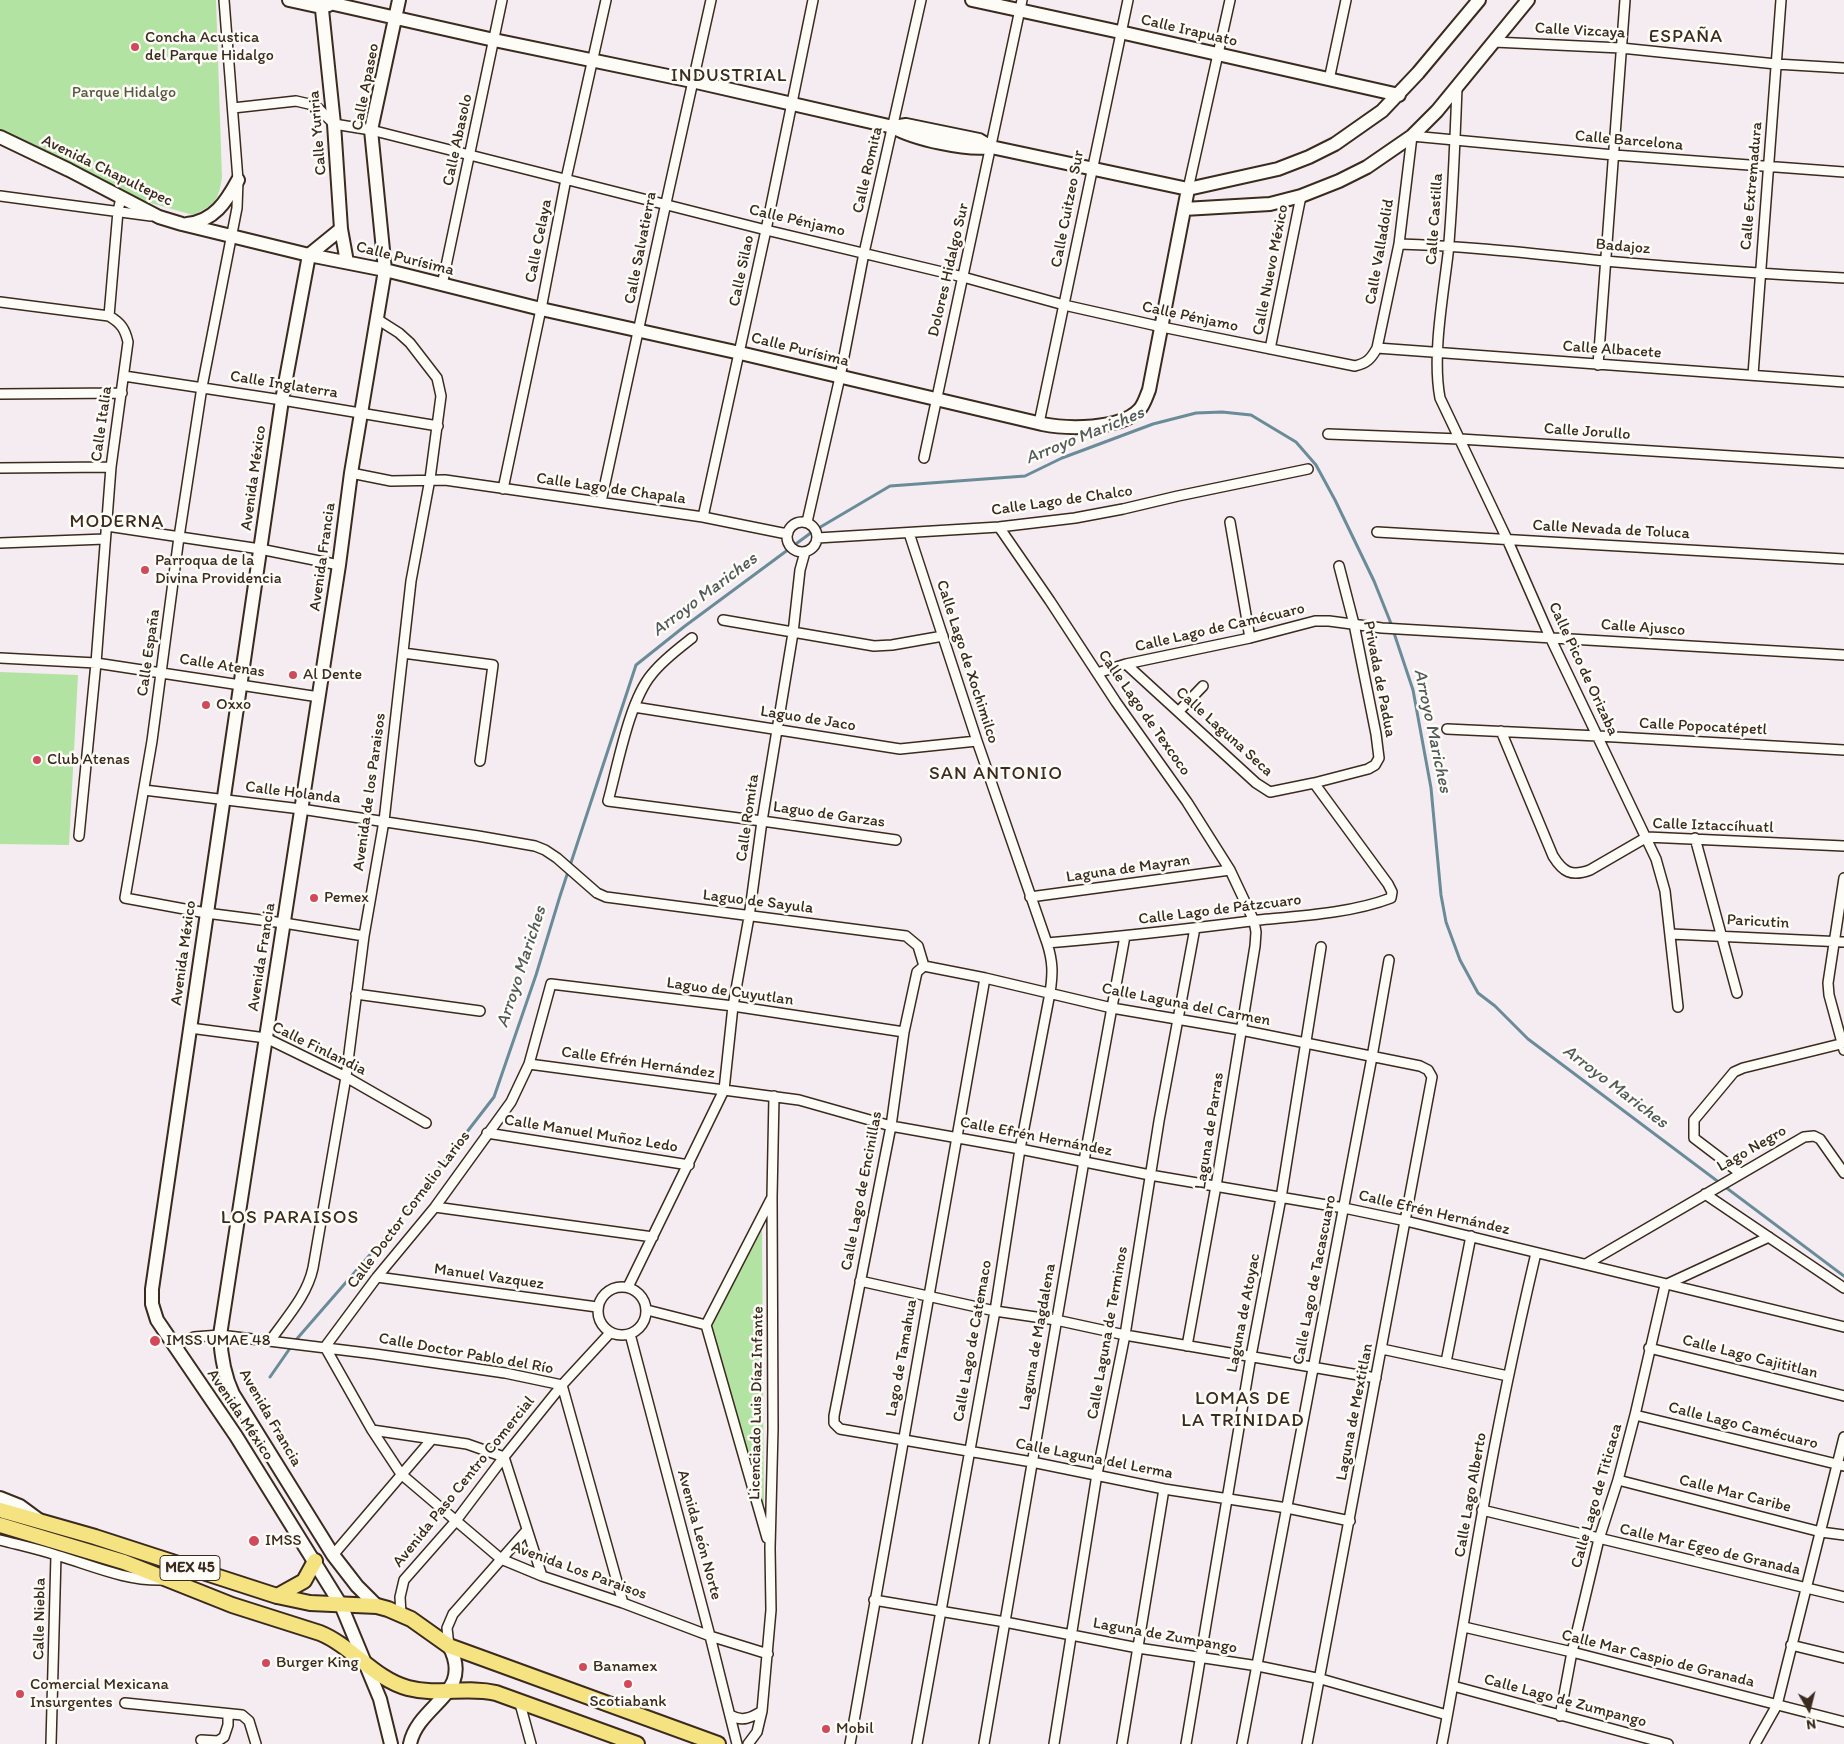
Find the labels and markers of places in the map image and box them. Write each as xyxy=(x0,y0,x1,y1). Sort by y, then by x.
place label: Concha Acustica del Parque Hidalgo xyxy=(145,28,274,66)
marker: Concha Acustica del Parque Hidalgo xyxy=(129,41,141,53)
place label: Parroqua de la Divina Providencia xyxy=(155,551,282,589)
marker: Parroqua de la Divina Providencia xyxy=(139,564,151,576)
place label: Al Dente xyxy=(303,665,362,685)
marker: Al Dente xyxy=(287,669,299,681)
place label: Oxxo xyxy=(216,695,251,715)
marker: Oxxo xyxy=(200,699,212,711)
place label: Club Atenas xyxy=(47,750,130,770)
marker: Club Atenas xyxy=(31,754,43,766)
place label: Pemex xyxy=(324,888,369,908)
marker: Pemex xyxy=(308,892,320,904)
place label: IMSS UMAE 48 xyxy=(166,1331,270,1351)
marker: IMSS UMAE 48 xyxy=(148,1334,162,1348)
place label: IMSS xyxy=(265,1531,302,1551)
marker: IMSS xyxy=(247,1534,261,1548)
place label: Burger King xyxy=(276,1653,359,1673)
marker: Burger King xyxy=(260,1657,272,1669)
place label: Banamex xyxy=(593,1657,657,1677)
marker: Banamex xyxy=(577,1661,589,1673)
place label: Comercial Mexicana Insurgentes xyxy=(30,1675,169,1713)
marker: Scotiabank xyxy=(622,1678,634,1690)
marker: Comercial Mexicana Insurgentes xyxy=(14,1688,26,1700)
place label: Scotiabank xyxy=(590,1692,666,1712)
place label: Mobil xyxy=(836,1719,874,1739)
marker: Mobil xyxy=(820,1723,832,1735)

